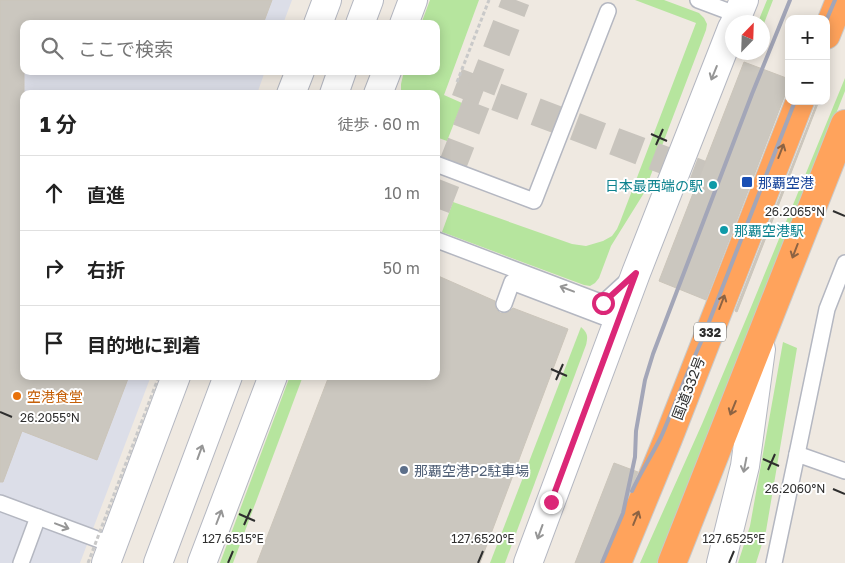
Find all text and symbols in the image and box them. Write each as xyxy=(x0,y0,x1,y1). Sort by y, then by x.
north arrow xyxy=(725,15,770,60)
map controls xyxy=(785,15,830,105)
button: + xyxy=(785,15,830,60)
search box xyxy=(20,20,440,75)
icon: search xyxy=(38,34,66,62)
text: ここで検索 xyxy=(78,37,173,60)
button: − xyxy=(785,60,830,105)
one-way arrow xyxy=(709,65,719,80)
text: 1 分 xyxy=(40,111,77,137)
text: 徒歩 · 60 m xyxy=(337,114,420,134)
one-way arrow xyxy=(777,143,786,159)
place label: 那覇空港 xyxy=(758,174,814,191)
marker: 那覇空港 xyxy=(740,175,754,189)
place label: 日本最西端の駅 xyxy=(605,177,703,194)
icon: ahead xyxy=(40,179,68,207)
marker: 日本最西端の駅 xyxy=(707,179,719,191)
text: 直進 xyxy=(87,183,125,206)
text: 10 m xyxy=(384,183,420,203)
text: 26.2065°N xyxy=(765,204,825,219)
place label: 那覇空港駅 xyxy=(734,222,804,239)
marker: 那覇空港駅 xyxy=(718,224,730,236)
one-way arrow xyxy=(790,243,799,258)
icon: right xyxy=(40,254,68,282)
text: 右折 xyxy=(87,258,125,281)
text: 50 m xyxy=(383,258,420,278)
one-way arrow xyxy=(559,284,575,293)
route start xyxy=(592,292,615,315)
one-way arrow xyxy=(717,295,727,310)
road number: 332 xyxy=(694,322,726,342)
icon: arrive xyxy=(40,329,68,357)
text: 目的地に到着 xyxy=(87,333,201,356)
street label: 国道332号 xyxy=(668,354,708,422)
place label: 空港食堂 xyxy=(27,388,83,405)
marker: 空港食堂 xyxy=(11,390,23,402)
one-way arrow xyxy=(728,400,737,415)
text: 26.2055°N xyxy=(20,410,80,425)
one-way arrow xyxy=(196,445,205,460)
one-way arrow xyxy=(740,456,750,472)
place label: 那覇空港P2駐車場 xyxy=(414,462,529,479)
marker: 那覇空港P2駐車場 xyxy=(398,464,410,476)
text: 26.2060°N xyxy=(765,481,825,496)
route end xyxy=(540,491,563,514)
one-way arrow xyxy=(215,510,224,526)
one-way arrow xyxy=(631,511,641,526)
one-way arrow xyxy=(54,522,69,532)
one-way arrow xyxy=(535,524,544,539)
text: 127.6515°E xyxy=(202,531,264,546)
text: 127.6520°E xyxy=(451,531,515,546)
text: 127.6525°E xyxy=(703,531,765,546)

